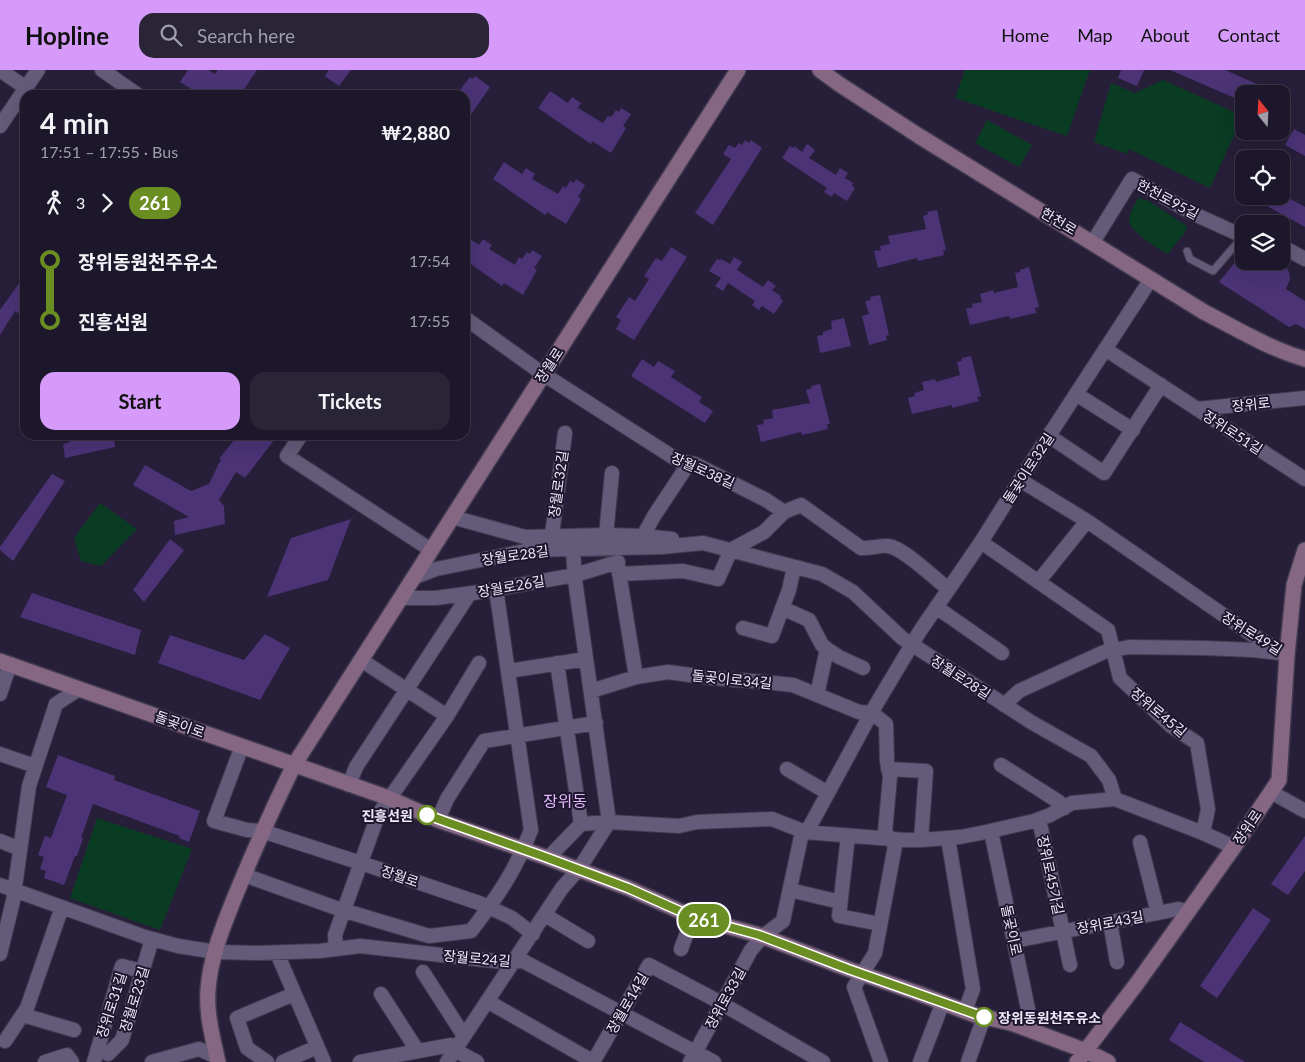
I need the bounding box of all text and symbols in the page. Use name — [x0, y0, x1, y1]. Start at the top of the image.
search box — [139, 13, 489, 58]
text: Hopline — [25, 21, 109, 50]
icon: search — [157, 21, 185, 49]
text: Search here — [197, 24, 295, 47]
text: Home — [1001, 24, 1049, 46]
text: Map — [1077, 24, 1113, 46]
text: About — [1141, 24, 1190, 46]
text: Contact — [1218, 24, 1280, 46]
north arrow — [1235, 85, 1290, 140]
map controls — [1235, 85, 1290, 270]
text: 4 min — [40, 106, 109, 140]
text: ₩2,880 — [381, 121, 450, 144]
text: 17:51 – 17:55 · Bus — [40, 142, 178, 161]
button: locate — [1235, 150, 1290, 205]
street label: 한천로95길 — [1134, 176, 1202, 222]
icon: walk — [40, 189, 68, 217]
icon: forward — [93, 189, 121, 217]
text: 261 — [139, 192, 171, 214]
text: 3 — [76, 193, 85, 212]
street label: 한천로 — [1038, 204, 1080, 238]
button: layers — [1235, 215, 1290, 270]
text: 장위동원천주유소 — [78, 250, 218, 273]
text: 17:54 — [409, 251, 450, 270]
text: 진흥선원 — [78, 310, 148, 333]
text: 17:55 — [409, 311, 450, 330]
street label: 장월로 — [531, 344, 567, 386]
button: Start — [40, 372, 240, 430]
button: Tickets — [250, 372, 450, 430]
street label: 장위로 — [1231, 394, 1271, 414]
street label: 장위로51길 — [1200, 406, 1266, 458]
street label: 돌곶이로32길 — [999, 430, 1057, 506]
street label: 장월로38길 — [669, 448, 737, 492]
street label: 장월로32길 — [545, 449, 571, 519]
street label: 장월로28길 — [480, 542, 550, 568]
street label: 장월로26길 — [476, 572, 546, 600]
street label: 장위로49길 — [1219, 608, 1285, 658]
street label: 장월로28길 — [928, 651, 994, 703]
street label: 돌곶이로34길 — [691, 666, 773, 692]
street label: 장위로45길 — [1128, 684, 1190, 740]
street label: 돌곶이로 — [153, 707, 207, 741]
district label: 장위동 — [543, 791, 587, 810]
marker: 진흥선원 — [417, 805, 437, 825]
street label: 장위로 — [1229, 806, 1265, 848]
place label: 진흥선원 — [361, 807, 413, 824]
street label: 장위로45가길 — [1034, 834, 1068, 916]
street label: 장월로 — [379, 862, 421, 890]
street label: 돌곶이로 — [998, 903, 1026, 957]
line badge: 261 — [675, 904, 733, 936]
street label: 장위로43길 — [1075, 907, 1145, 937]
text: 261 — [688, 909, 720, 931]
street label: 장월로24길 — [443, 947, 511, 969]
street label: 장월로23길 — [116, 964, 152, 1034]
street label: 장위로33길 — [701, 964, 749, 1032]
street label: 장월로14길 — [603, 969, 651, 1037]
street label: 장위로31길 — [92, 970, 130, 1040]
marker: 장위동원천주유소 — [974, 1007, 994, 1027]
place label: 장위동원천주유소 — [998, 1009, 1101, 1026]

